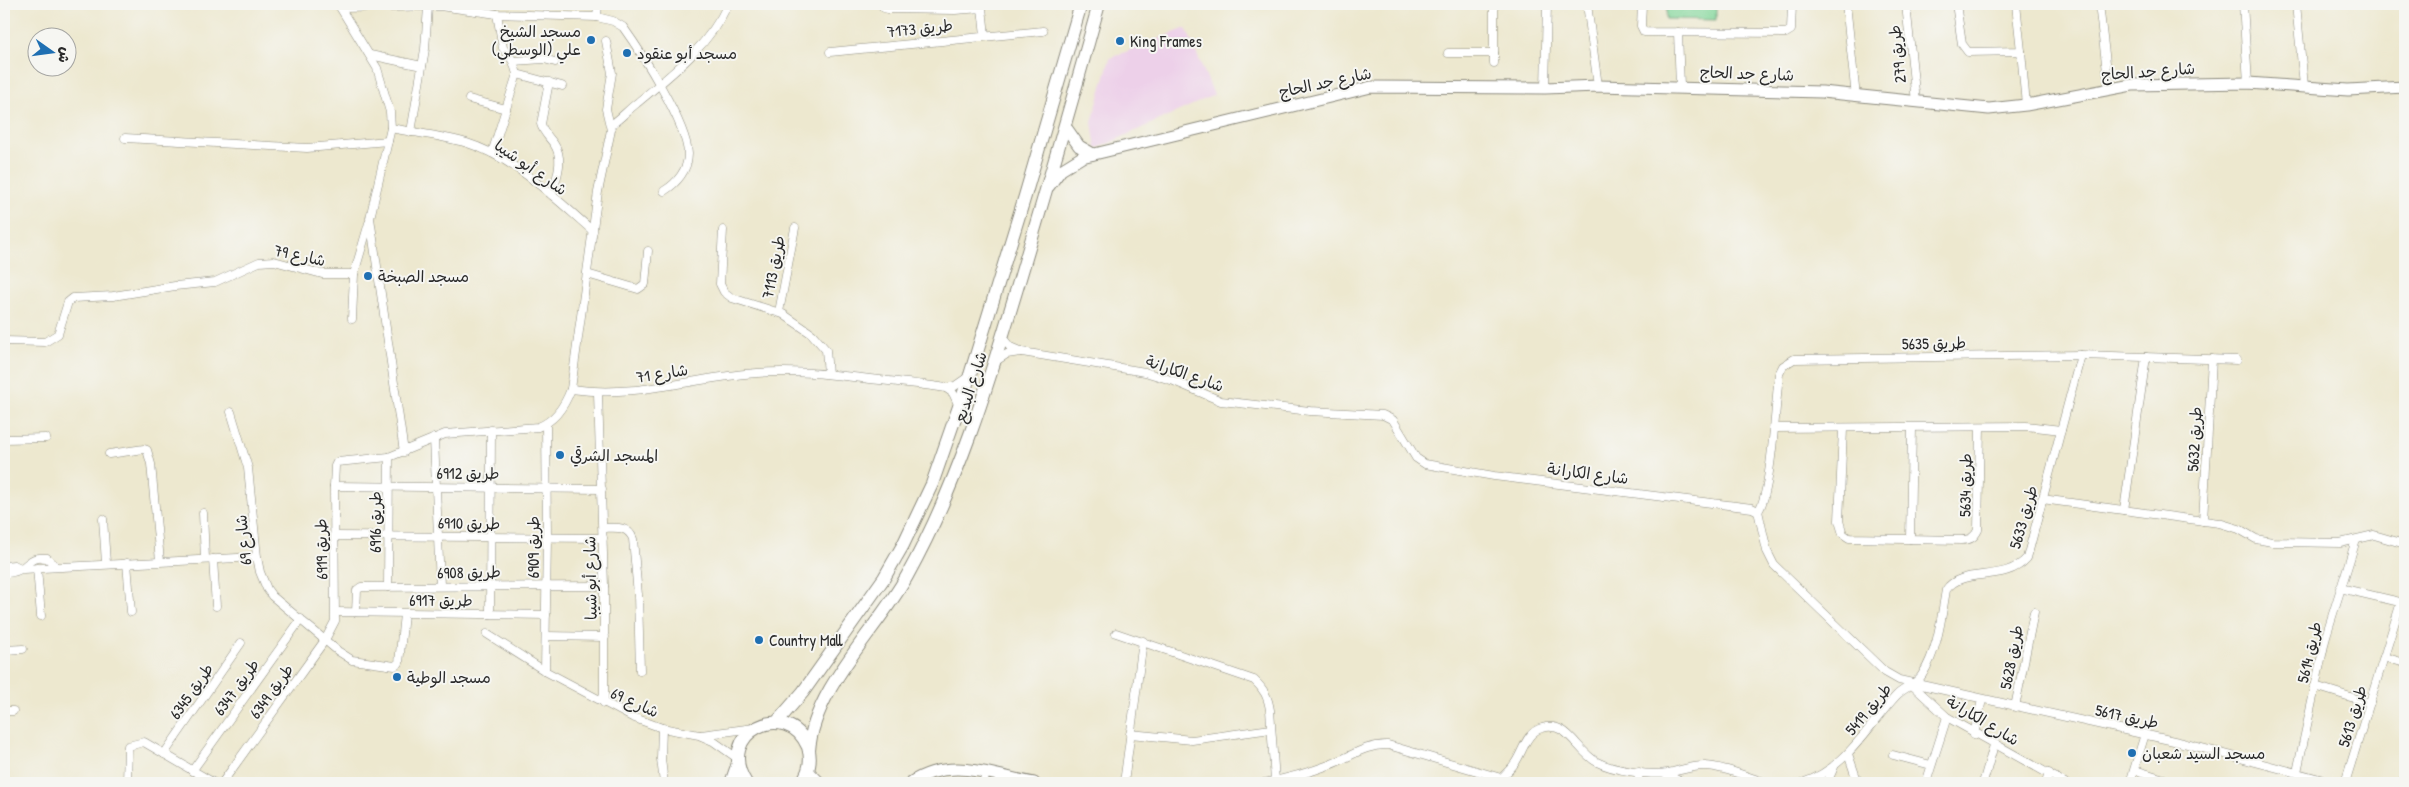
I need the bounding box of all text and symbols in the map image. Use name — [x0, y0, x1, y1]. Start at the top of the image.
street label: طريق 7173 — [886, 14, 954, 42]
place label: مسجد الشيخ علي (الوسطي) — [491, 20, 581, 64]
street label: طريق 279 — [1883, 24, 1911, 84]
north arrow — [28, 28, 78, 78]
place label: King Frames — [1130, 30, 1202, 52]
marker: مسجد الشيخ علي (الوسطي) — [585, 34, 597, 46]
marker: King Frames — [1114, 35, 1126, 47]
place label: مسجد أبو عنقود — [637, 42, 737, 64]
text: ش — [54, 45, 76, 65]
marker: مسجد أبو عنقود — [621, 47, 633, 59]
street label: شارع جد الحاج — [2100, 57, 2196, 86]
street label: شارع جد الحاج — [1700, 60, 1794, 87]
street label: شارع جد الحاج — [1277, 61, 1374, 104]
street label: شارع أبو شيبا — [490, 134, 572, 201]
street label: طريق 7113 — [756, 233, 790, 301]
street label: شارع 79 — [272, 239, 328, 272]
place label: مسجد الصبخة — [378, 265, 469, 287]
marker: مسجد الصبخة — [362, 270, 374, 282]
street label: طريق 5635 — [1902, 331, 1966, 355]
street label: شارع البديع — [948, 348, 993, 426]
street label: شارع الكارانة — [1143, 349, 1227, 398]
street label: شارع 71 — [635, 358, 690, 389]
street label: طريق 5632 — [2181, 406, 2207, 472]
place label: المسجد الشرقي — [570, 444, 658, 467]
marker: المسجد الشرقي — [554, 449, 566, 461]
street label: طريق 5634 — [1953, 453, 1977, 517]
street label: شارع الكارانة — [1546, 457, 1630, 490]
street label: طريق 6912 — [437, 462, 499, 484]
street label: طريق 5633 — [2003, 483, 2043, 551]
street label: طريق 6916 — [364, 491, 386, 553]
street label: طريق 6910 — [438, 511, 500, 535]
street label: شارع 69 — [229, 514, 258, 566]
street label: طريق 6909 — [522, 516, 544, 578]
street label: طريق 6919 — [309, 518, 333, 580]
street label: شارع أبو شيبا — [578, 536, 603, 620]
street label: طريق 6908 — [437, 560, 501, 584]
street label: طريق 6917 — [409, 589, 473, 611]
street label: طريق 5614 — [2291, 619, 2327, 685]
street label: طريق 5628 — [1994, 623, 2028, 691]
place label: Country Mall — [769, 629, 843, 651]
marker: Country Mall — [753, 634, 765, 646]
street label: طريق 6347 — [208, 654, 264, 720]
street label: طريق 6345 — [164, 659, 218, 723]
street label: طريق 6349 — [244, 659, 298, 723]
place label: مسجد الوطية — [407, 666, 491, 688]
marker: مسجد الوطية — [391, 671, 403, 683]
street label: طريق 5419 — [1840, 678, 1896, 740]
street label: شارع 69 — [607, 682, 663, 723]
street label: طريق 5613 — [2332, 682, 2372, 750]
street label: شارع الكارانة — [1942, 690, 2024, 751]
street label: طريق 5617 — [2093, 699, 2161, 733]
place label: مسجد السيد شعبان — [2142, 742, 2265, 764]
marker: مسجد السيد شعبان — [2126, 747, 2138, 759]

